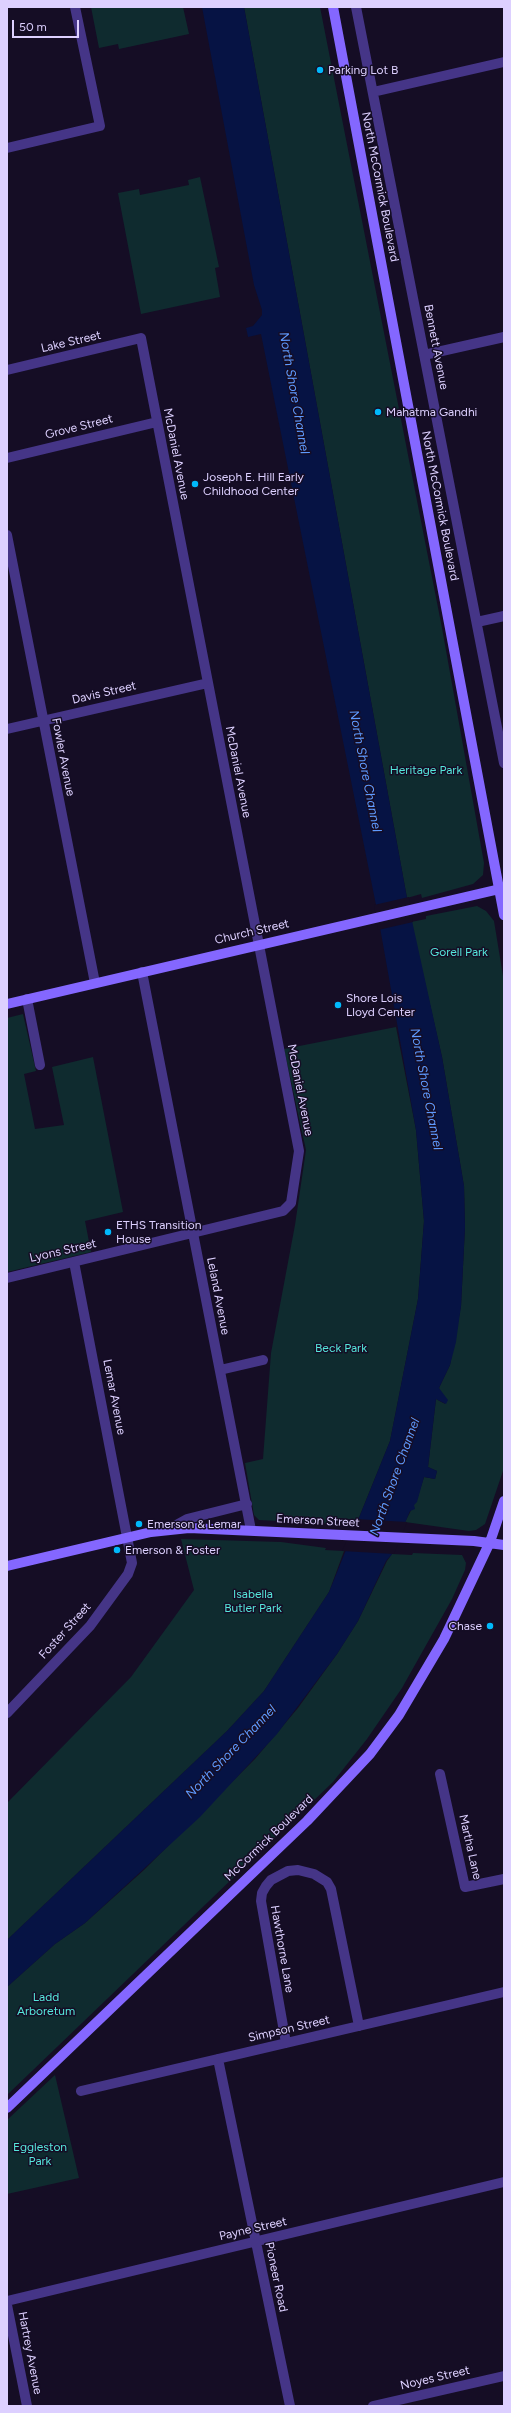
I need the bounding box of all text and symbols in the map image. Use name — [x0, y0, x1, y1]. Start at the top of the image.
scale bar — [14, 12, 81, 38]
text: 50 m — [19, 20, 47, 34]
place label: Parking Lot B — [328, 63, 398, 77]
marker: Parking Lot B — [315, 65, 325, 75]
street label: North McCormick Boulevard — [358, 111, 402, 263]
street label: Bennett Avenue — [421, 303, 451, 391]
street label: Lake Street — [40, 328, 102, 356]
water label: North Shore Channel — [276, 331, 312, 455]
place label: Mahatma Gandhi — [386, 405, 477, 419]
street label: McDaniel Avenue — [160, 407, 192, 501]
marker: Mahatma Gandhi — [373, 407, 383, 417]
street label: Grove Street — [44, 412, 114, 442]
street label: North McCormick Boulevard — [418, 430, 462, 582]
place label: Joseph E. Hill Early Childhood Center — [203, 470, 304, 498]
marker: Joseph E. Hill Early Childhood Center — [190, 479, 200, 489]
street label: Davis Street — [70, 679, 138, 707]
water label: North Shore Channel — [346, 709, 384, 833]
street label: Fowler Avenue — [48, 717, 78, 797]
street label: McDaniel Avenue — [222, 725, 254, 819]
park label: Heritage Park — [390, 763, 462, 777]
street label: Church Street — [213, 916, 291, 948]
park label: Gorell Park — [430, 945, 488, 959]
place label: Shore Lois Lloyd Center — [346, 991, 415, 1019]
marker: Shore Lois Lloyd Center — [333, 1000, 343, 1010]
water label: North Shore Channel — [407, 1027, 445, 1151]
street label: McDaniel Avenue — [284, 1043, 316, 1137]
place label: ETHS Transition House — [116, 1218, 201, 1246]
marker: ETHS Transition House — [103, 1227, 113, 1237]
street label: Lyons Street — [28, 1236, 98, 1266]
street label: Leland Avenue — [203, 1256, 233, 1336]
park label: Beck Park — [315, 1341, 367, 1355]
street label: Lemar Avenue — [100, 1358, 128, 1436]
water label: North Shore Channel — [366, 1416, 424, 1538]
street label: Emerson Street — [276, 1512, 360, 1530]
place label: Emerson & Lemar — [147, 1517, 241, 1531]
marker: Emerson & Lemar — [134, 1519, 144, 1529]
place label: Emerson & Foster — [125, 1543, 220, 1557]
marker: Emerson & Foster — [112, 1545, 122, 1555]
park label: Isabella Butler Park — [224, 1587, 282, 1615]
street label: Foster Street — [36, 1600, 94, 1662]
place label: Chase — [448, 1619, 482, 1633]
marker: Chase — [485, 1621, 495, 1631]
water label: North Shore Channel — [182, 1702, 280, 1802]
street label: McCormick Boulevard — [222, 1792, 316, 1884]
street label: Martha Lane — [456, 1813, 484, 1881]
street label: Hawthorne Lane — [267, 1904, 297, 1994]
park label: Ladd Arboretum — [17, 1990, 75, 2018]
street label: Simpson Street — [247, 2013, 331, 2045]
park label: Eggleston Park — [13, 2140, 67, 2168]
street label: Payne Street — [218, 2214, 288, 2244]
street label: Pioneer Road — [262, 2241, 290, 2313]
street label: Hartrey Avenue — [15, 2310, 45, 2396]
street label: Noyes Street — [399, 2363, 471, 2393]

